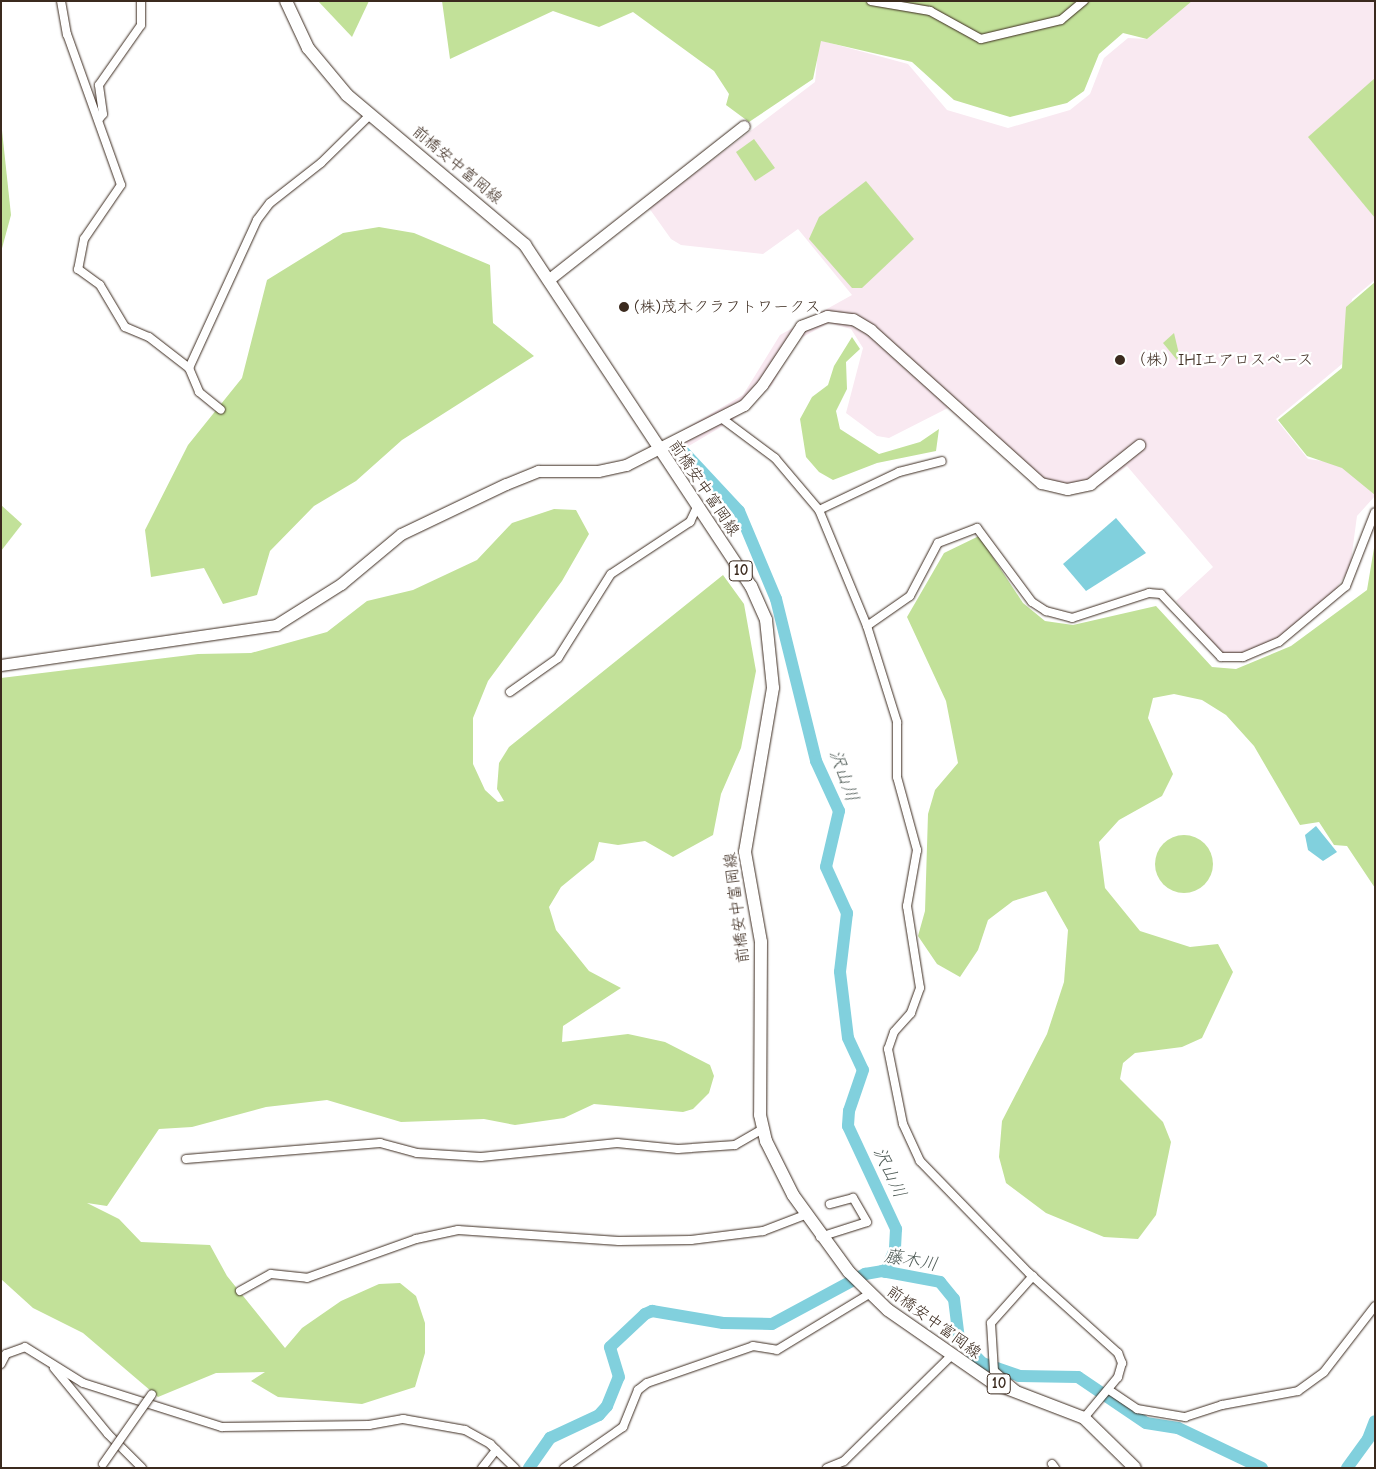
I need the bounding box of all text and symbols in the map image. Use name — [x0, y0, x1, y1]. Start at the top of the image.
street label: 前橋安中富岡線 — [408, 122, 506, 208]
place label: (株)茂木クラフトワークス — [634, 297, 821, 317]
marker: (株)茂木クラフトワークス — [618, 301, 630, 313]
place label: （株）IHIエアロスペース — [1130, 350, 1314, 370]
marker: （株）IHIエアロスペース — [1114, 354, 1126, 366]
street label: 前橋安中富岡線 — [665, 436, 743, 540]
road number: 10 — [728, 558, 754, 584]
water label: 沢山川 — [824, 747, 862, 805]
street label: 前橋安中富岡線 — [721, 851, 753, 965]
water label: 沢山川 — [868, 1144, 910, 1202]
water label: 藤木川 — [883, 1246, 939, 1276]
street label: 前橋安中富岡線 — [883, 1281, 985, 1363]
road number: 10 — [986, 1372, 1012, 1396]

